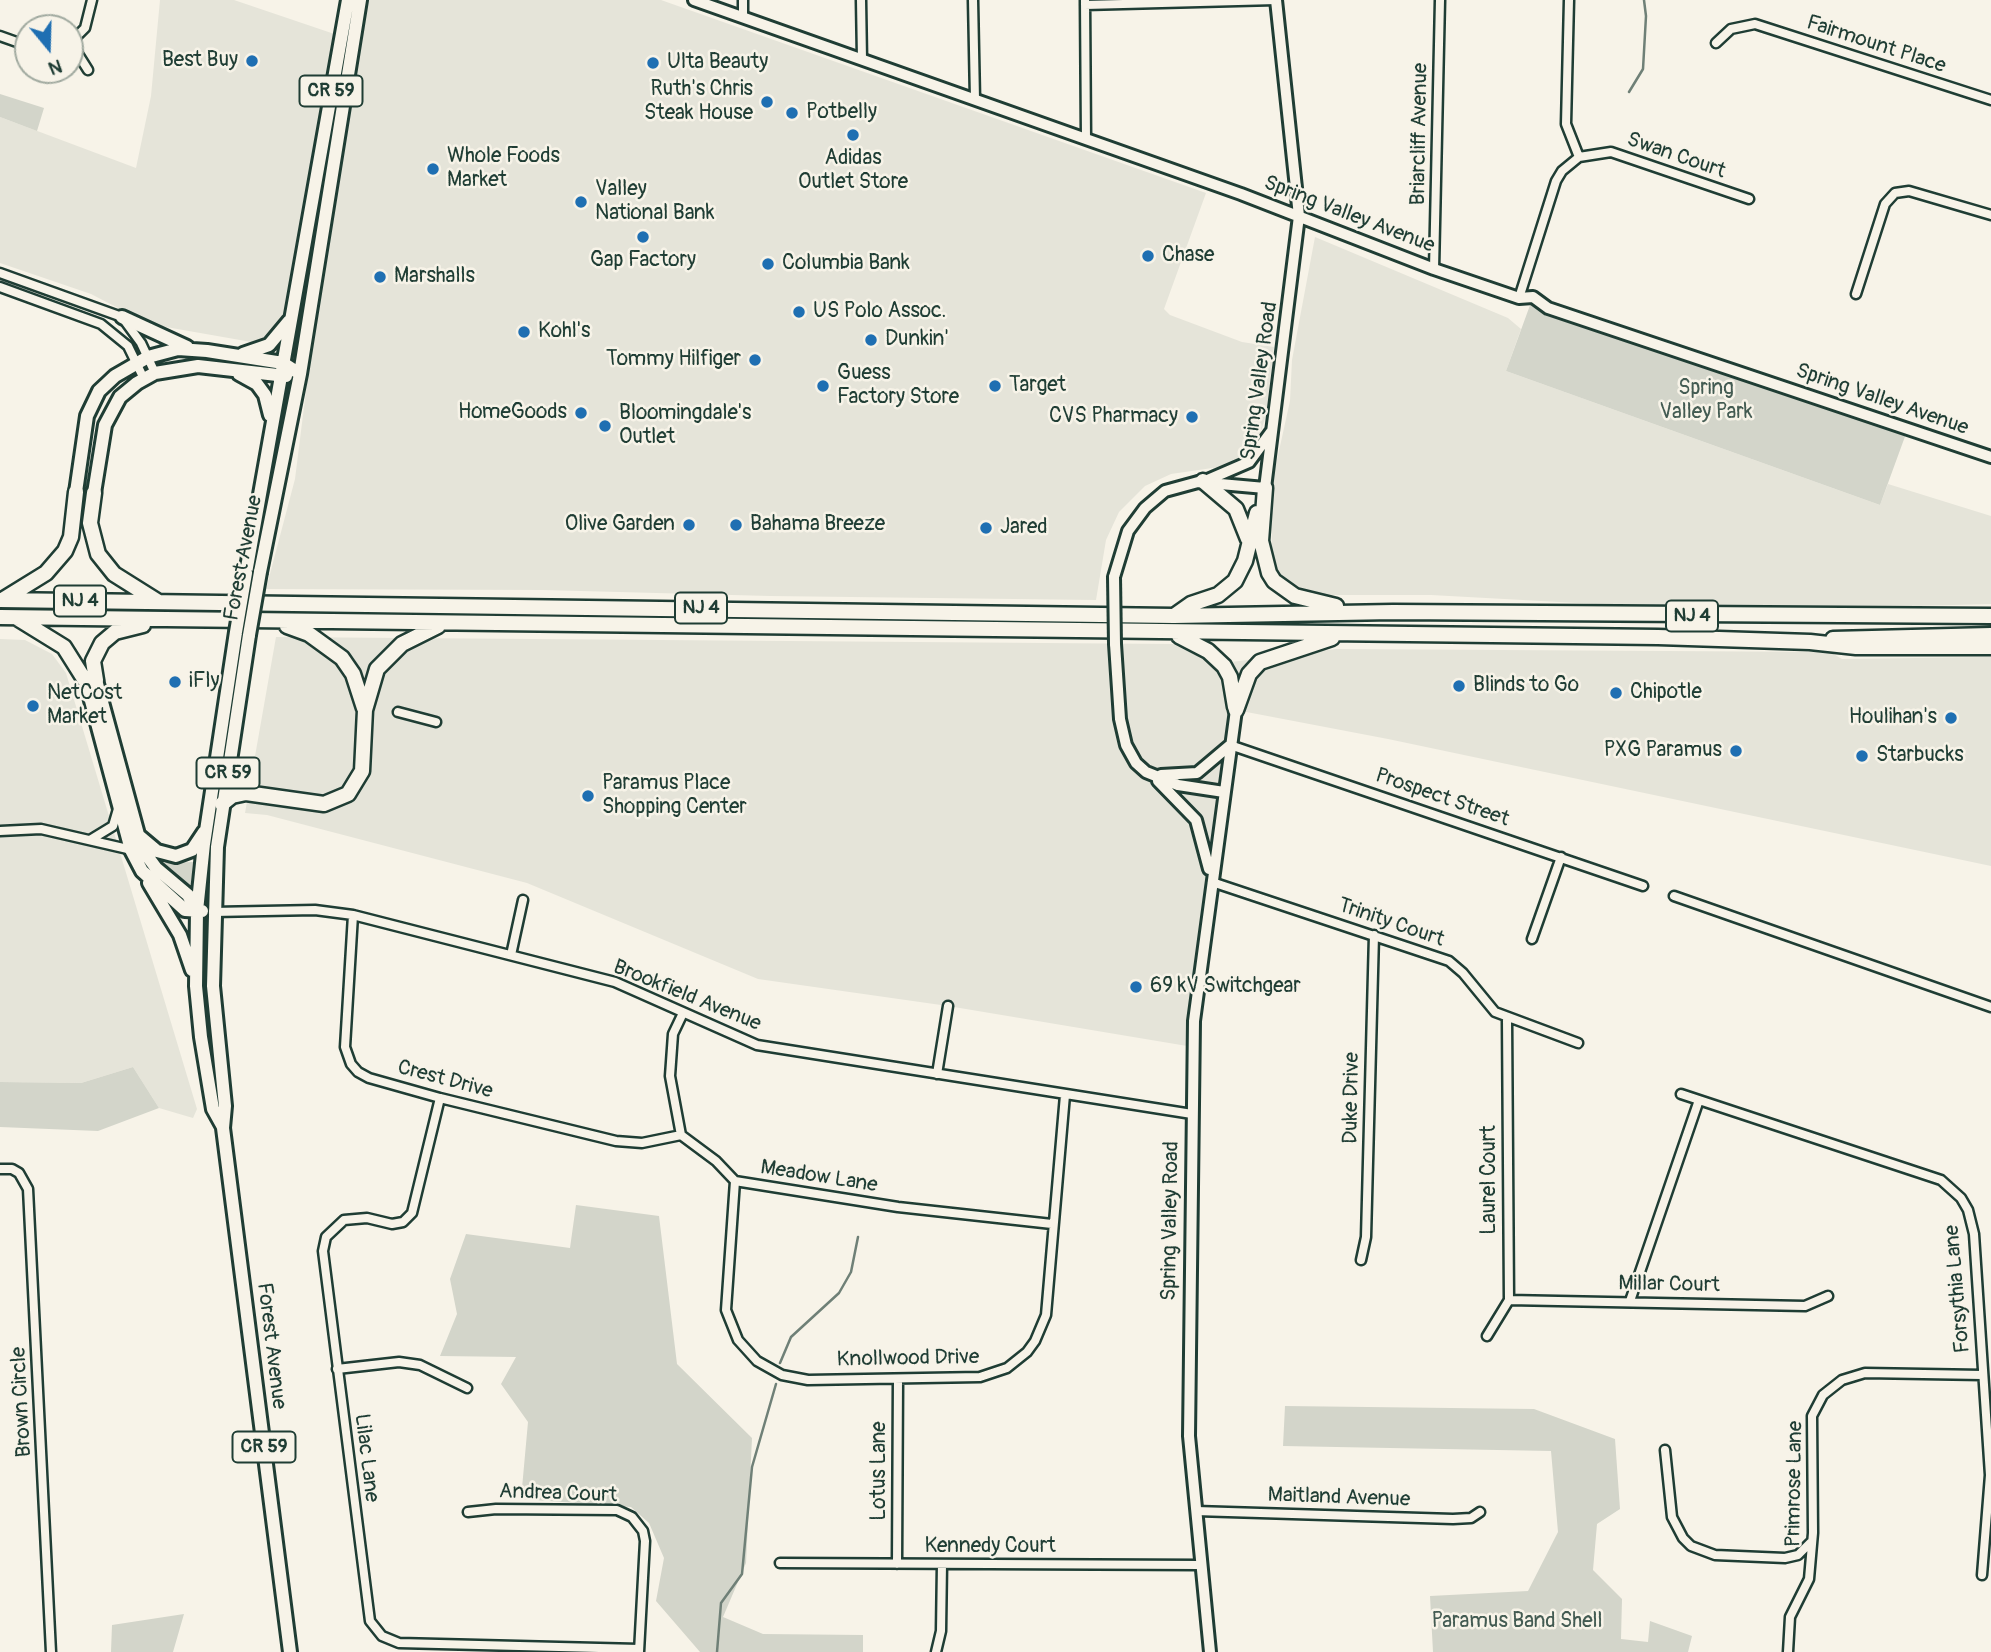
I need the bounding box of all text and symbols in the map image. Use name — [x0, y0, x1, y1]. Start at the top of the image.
street label: Fairmount Place — [1803, 11, 1949, 79]
north arrow — [14, 14, 84, 84]
place label: Best Buy — [162, 48, 238, 74]
place label: Ulta Beauty — [667, 50, 768, 76]
marker: Best Buy — [244, 53, 260, 69]
text: N — [45, 54, 65, 80]
marker: Ulta Beauty — [645, 55, 661, 71]
street label: Briarcliff Avenue — [1406, 62, 1434, 206]
road number: CR 59 — [300, 76, 362, 106]
place label: Ruth's Chris Steak House — [644, 77, 753, 127]
marker: Ruth's Chris Steak House — [759, 94, 775, 110]
place label: Potbelly — [806, 100, 877, 126]
marker: Potbelly — [784, 105, 800, 121]
marker: Adidas Outlet Store — [845, 127, 861, 143]
street label: Swan Court — [1623, 127, 1729, 185]
place label: Whole Foods Market — [447, 144, 560, 194]
place label: Adidas Outlet Store — [798, 146, 908, 196]
marker: Whole Foods Market — [425, 161, 441, 177]
street label: Spring Valley Avenue — [1260, 171, 1438, 259]
place label: Valley National Bank — [595, 177, 714, 227]
marker: Valley National Bank — [573, 194, 589, 210]
marker: Gap Factory — [635, 229, 651, 245]
place label: Chase — [1162, 243, 1214, 269]
place label: Gap Factory — [590, 248, 696, 274]
marker: Chase — [1140, 248, 1156, 264]
place label: Columbia Bank — [782, 251, 910, 277]
marker: Columbia Bank — [760, 256, 776, 272]
place label: Marshalls — [394, 264, 475, 290]
marker: Marshalls — [372, 269, 388, 285]
place label: US Polo Assoc. — [813, 299, 946, 325]
street label: Spring Valley Road — [1236, 300, 1284, 462]
marker: US Polo Assoc. — [791, 304, 807, 320]
place label: Kohl's — [538, 319, 590, 345]
marker: Kohl's — [516, 324, 532, 340]
place label: Dunkin' — [885, 327, 949, 353]
marker: Dunkin' — [863, 332, 879, 348]
place label: Tommy Hilfiger — [606, 347, 741, 373]
marker: Tommy Hilfiger — [747, 352, 763, 368]
street label: Spring Valley Avenue — [1792, 359, 1972, 441]
place label: Guess Factory Store — [837, 361, 959, 411]
place label: Target — [1009, 373, 1066, 399]
park label: Spring Valley Park — [1660, 376, 1752, 426]
marker: Guess Factory Store — [815, 378, 831, 394]
marker: Target — [987, 378, 1003, 394]
place label: HomeGoods — [458, 400, 567, 426]
place label: Bloomingdale's Outlet — [619, 401, 751, 451]
place label: CVS Pharmacy — [1049, 404, 1178, 430]
marker: HomeGoods — [573, 405, 589, 421]
marker: CVS Pharmacy — [1184, 409, 1200, 425]
marker: Bloomingdale's Outlet — [597, 418, 613, 434]
street label: Forest Avenue — [219, 493, 269, 623]
place label: Olive Garden — [565, 512, 675, 538]
place label: Bahama Breeze — [750, 512, 885, 538]
place label: Jared — [1000, 515, 1048, 541]
marker: Olive Garden — [681, 517, 697, 533]
marker: Bahama Breeze — [728, 517, 744, 533]
marker: Jared — [978, 520, 994, 536]
road number: NJ 4 — [54, 586, 106, 616]
road number: NJ 4 — [675, 593, 727, 624]
road number: NJ 4 — [1666, 600, 1718, 632]
place label: iFly — [189, 669, 219, 695]
place label: Blinds to Go — [1473, 673, 1579, 699]
marker: iFly — [167, 674, 183, 690]
marker: Blinds to Go — [1451, 678, 1467, 694]
place label: Chipotle — [1630, 680, 1702, 706]
place label: NetCost Market — [47, 681, 122, 731]
marker: Chipotle — [1608, 685, 1624, 701]
marker: NetCost Market — [25, 698, 41, 714]
place label: Houlihan's — [1849, 705, 1937, 731]
marker: Houlihan's — [1943, 710, 1959, 726]
place label: PXG Paramus — [1604, 738, 1722, 764]
marker: PXG Paramus — [1728, 743, 1744, 759]
place label: Starbucks — [1876, 743, 1964, 769]
marker: Starbucks — [1854, 748, 1870, 764]
road number: CR 59 — [196, 758, 260, 788]
street label: Prospect Street — [1372, 763, 1512, 833]
place label: Paramus Place Shopping Center — [602, 771, 747, 821]
marker: Paramus Place Shopping Center — [580, 788, 596, 804]
street label: Trinity Court — [1335, 893, 1447, 953]
street label: Brookfield Avenue — [609, 955, 765, 1037]
place label: 69 kV Switchgear — [1150, 974, 1301, 1000]
marker: 69 kV Switchgear — [1128, 979, 1144, 995]
street label: Duke Drive — [1339, 1052, 1365, 1144]
street label: Crest Drive — [395, 1055, 495, 1105]
street label: Laurel Court — [1477, 1125, 1503, 1235]
street label: Spring Valley Road — [1157, 1141, 1185, 1301]
street label: Meadow Lane — [759, 1155, 879, 1199]
street label: Forsythia Lane — [1940, 1224, 1976, 1354]
street label: Millar Court — [1618, 1272, 1720, 1298]
street label: Forest Avenue — [251, 1281, 291, 1411]
street label: Knollwood Drive — [836, 1345, 980, 1373]
street label: Brown Circle — [7, 1346, 37, 1458]
street label: Lilac Lane — [348, 1412, 384, 1504]
street label: Lotus Lane — [867, 1421, 893, 1521]
street label: Primrose Lane — [1781, 1421, 1809, 1547]
road number: CR 59 — [232, 1432, 296, 1462]
street label: Andrea Court — [498, 1479, 618, 1509]
street label: Maitland Avenue — [1267, 1483, 1411, 1513]
street label: Kennedy Court — [924, 1534, 1056, 1560]
park label: Paramus Band Shell — [1431, 1609, 1603, 1635]

